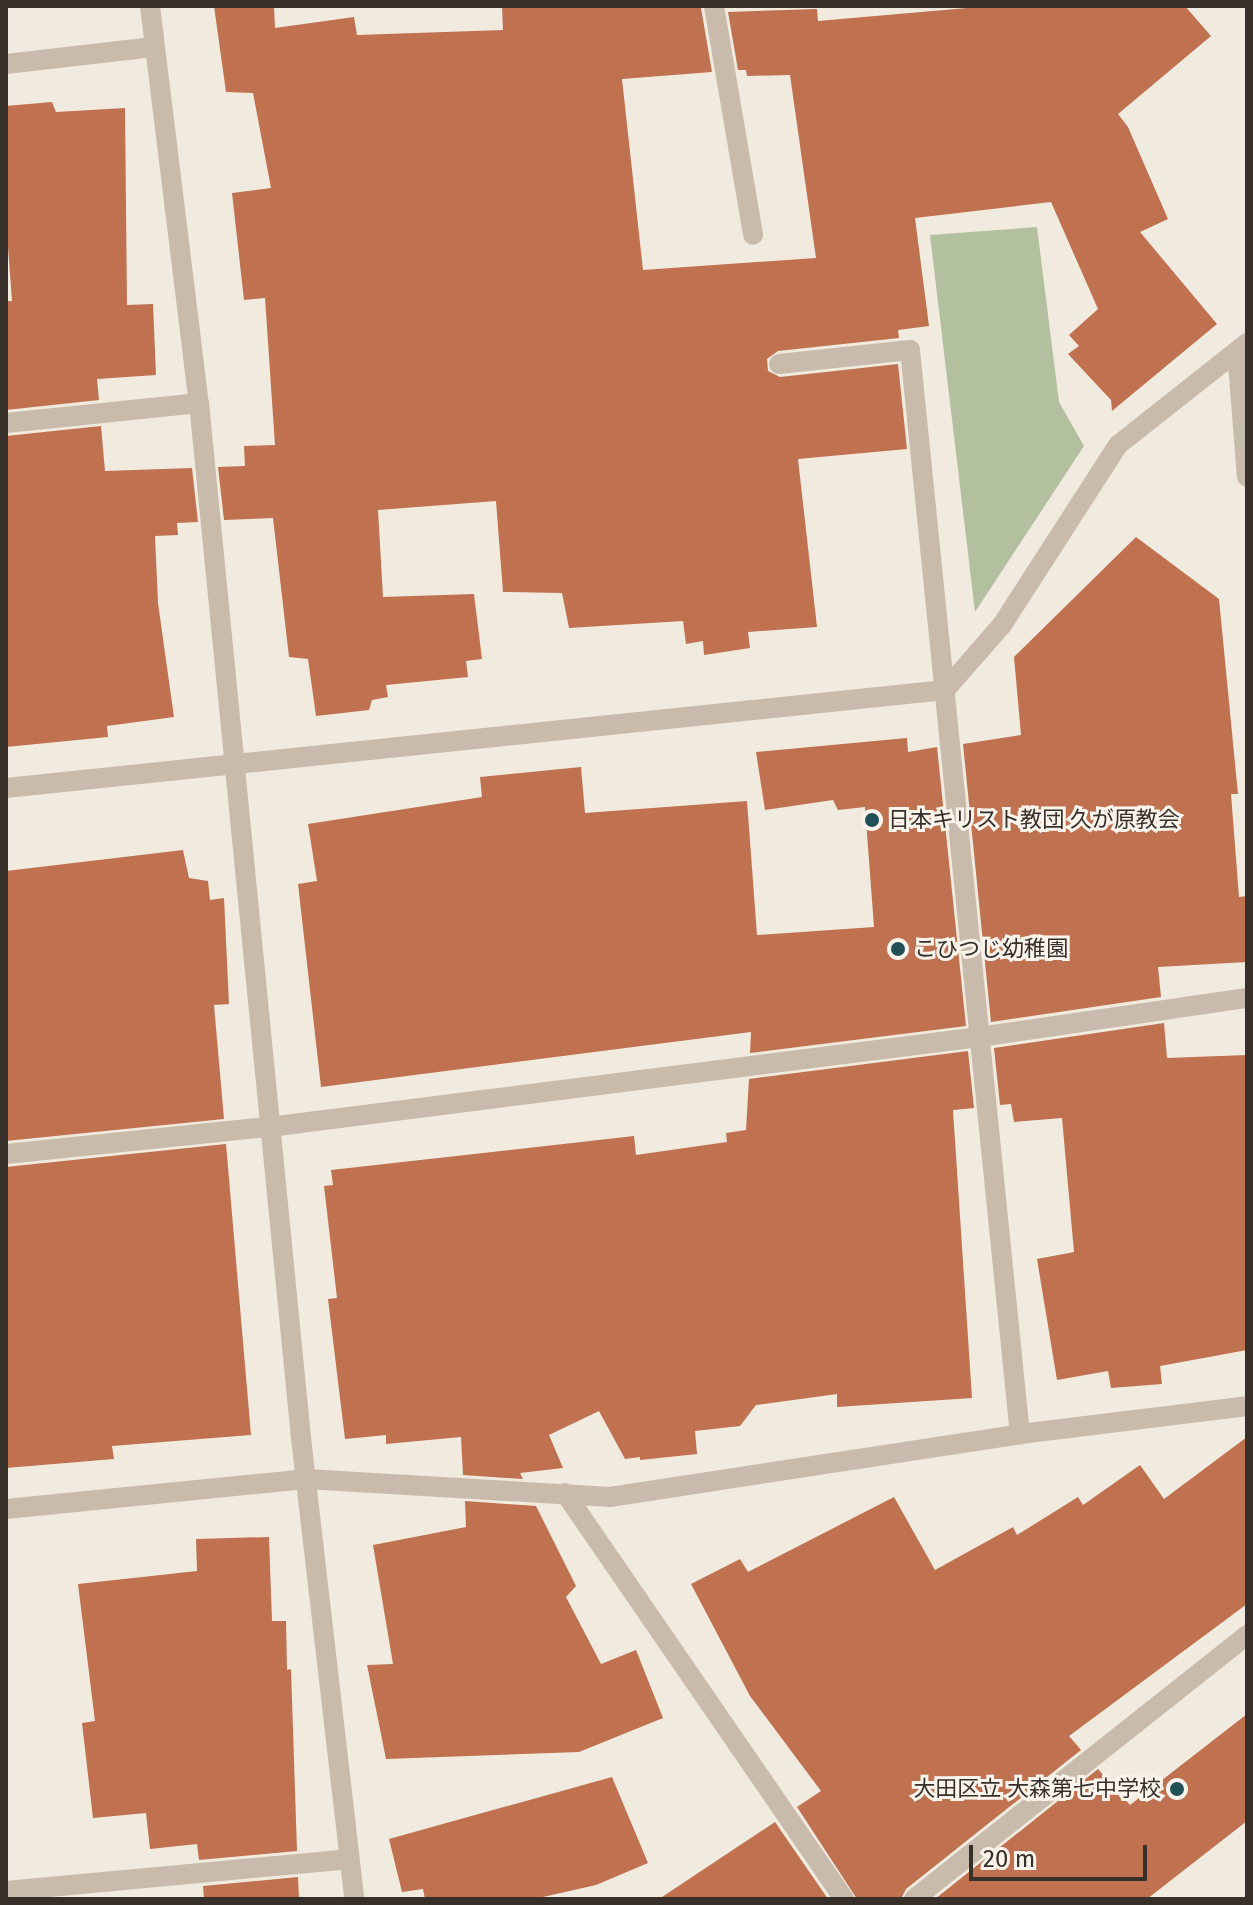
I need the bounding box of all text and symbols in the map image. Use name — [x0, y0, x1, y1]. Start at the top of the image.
place label: 日本キリスト教団 久が原教会 — [888, 807, 1180, 833]
marker: 日本キリスト教団 久が原教会 — [863, 811, 881, 829]
place label: こひつじ幼稚園 — [914, 936, 1068, 962]
marker: こひつじ幼稚園 — [889, 940, 907, 958]
place label: 大田区立 大森第七中学校 — [913, 1776, 1161, 1802]
marker: 大田区立 大森第七中学校 — [1168, 1780, 1186, 1798]
scale bar — [973, 1829, 1151, 1879]
text: 20 m — [983, 1845, 1035, 1873]

